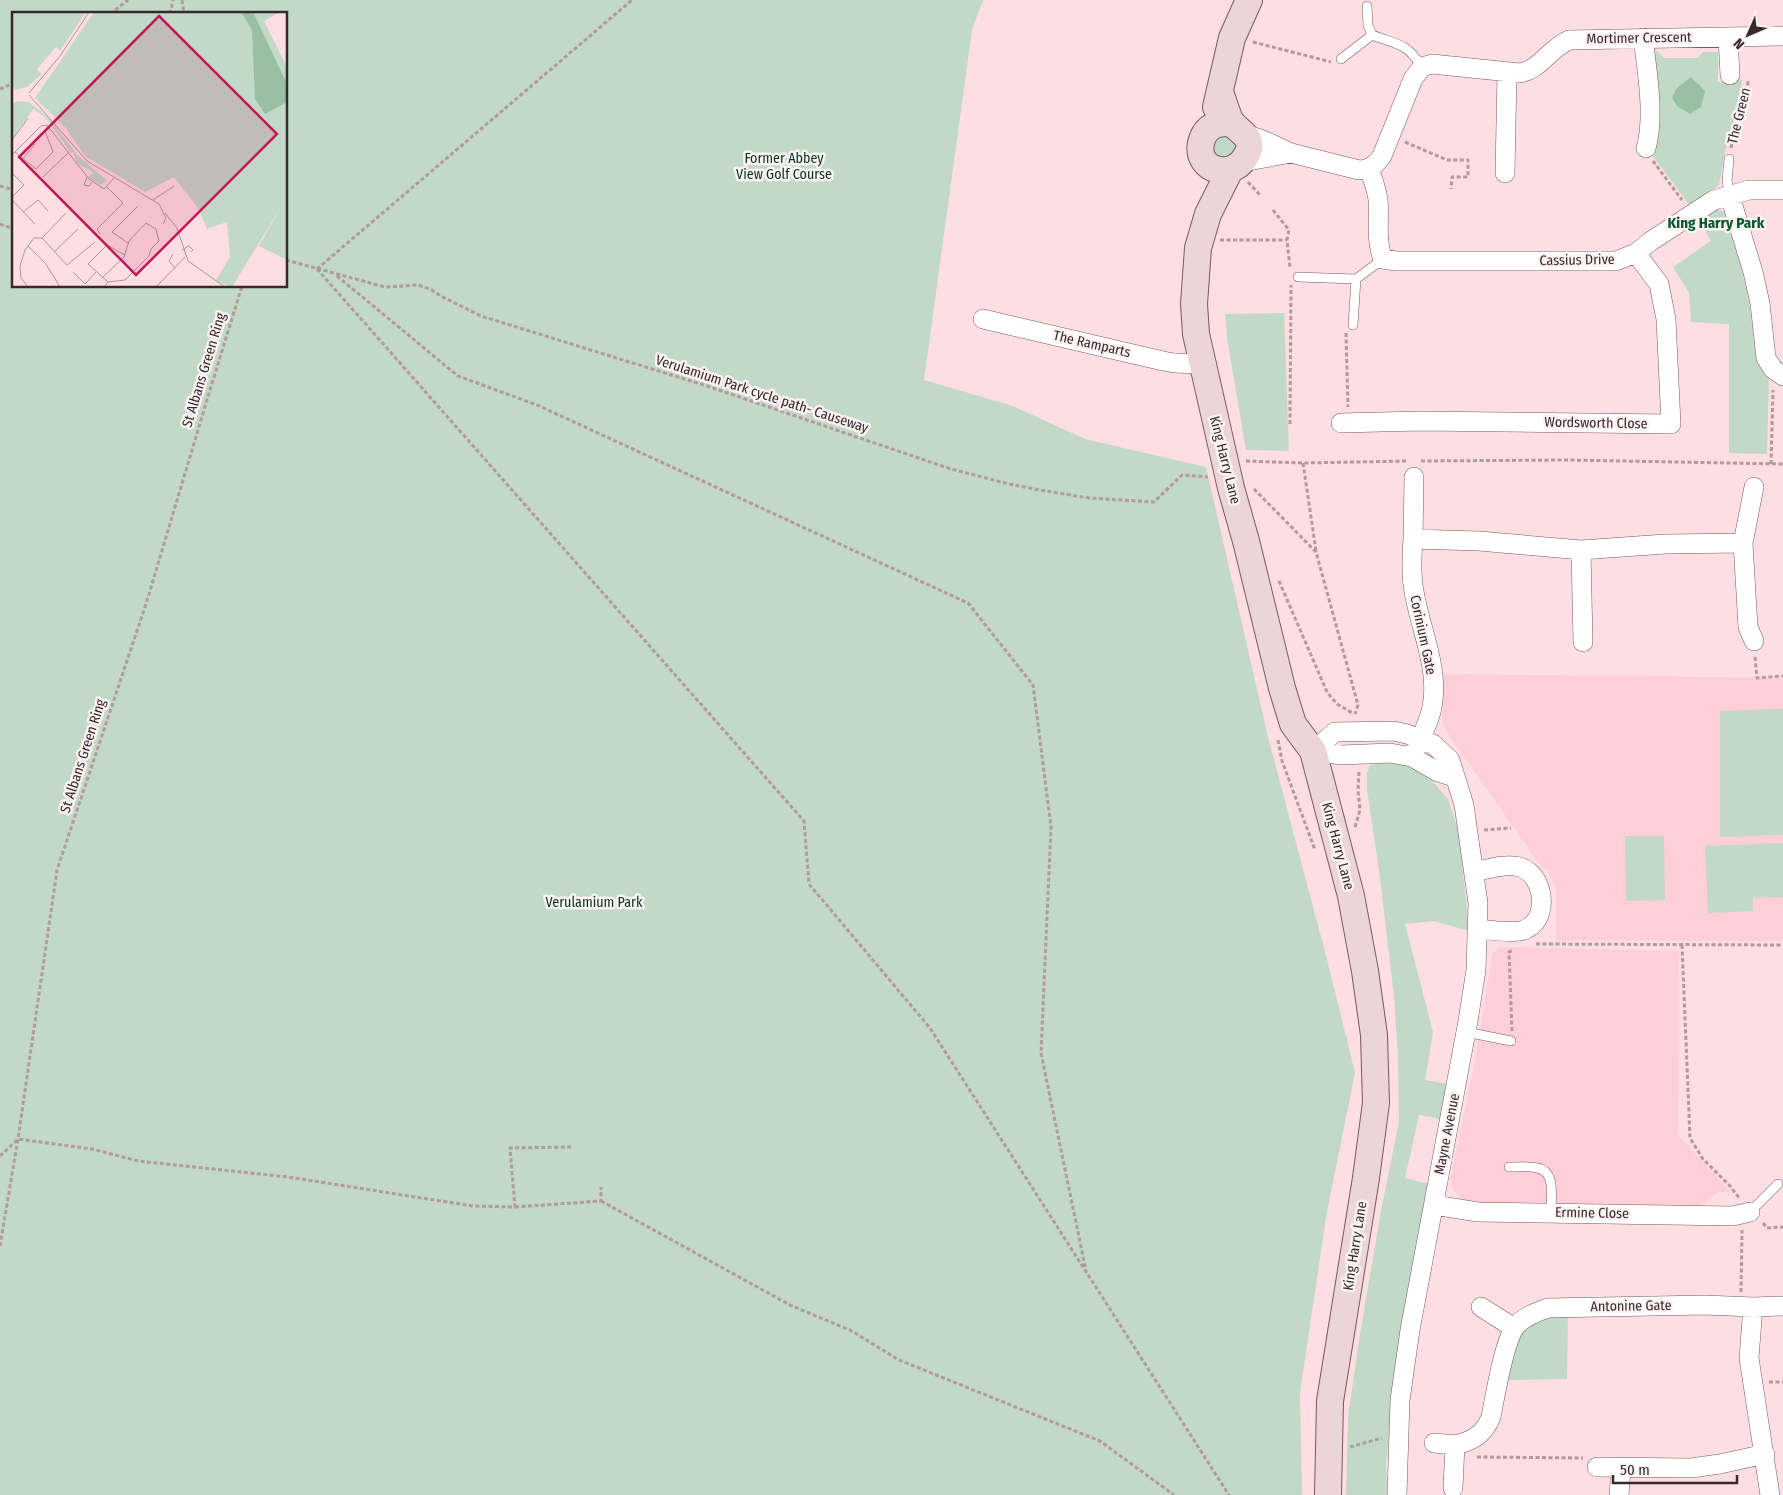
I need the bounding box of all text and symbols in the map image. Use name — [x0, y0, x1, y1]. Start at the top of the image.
north arrow — [1723, 10, 1773, 60]
inset map — [12, 12, 288, 288]
street label: Mortimer Crescent — [1586, 29, 1692, 47]
text: N — [1730, 35, 1748, 53]
street label: The Green — [1724, 86, 1754, 146]
park label: Former Abbey View Golf Course — [736, 150, 832, 183]
district label: King Harry Park — [1668, 214, 1765, 232]
street label: Cassius Drive — [1539, 251, 1615, 269]
street label: St Albans Green Ring — [178, 310, 230, 429]
street label: The Ramparts — [1052, 327, 1132, 361]
street label: Verulamium Park cycle path- Causeway — [653, 351, 871, 437]
street label: King Harry Lane — [1206, 414, 1244, 506]
street label: Wordsworth Close — [1544, 414, 1648, 432]
street label: Corinium Gate — [1406, 594, 1440, 676]
street label: St Albans Green Ring — [57, 696, 110, 815]
street label: King Harry Lane — [1318, 800, 1358, 892]
park label: Verulamium Park — [546, 894, 643, 911]
street label: Mayne Avenue — [1431, 1092, 1463, 1176]
street label: King Harry Lane — [1340, 1200, 1370, 1292]
street label: Ermine Close — [1555, 1204, 1629, 1222]
street label: Antonine Gate — [1590, 1297, 1672, 1315]
scale bar — [1613, 1452, 1737, 1484]
text: 50 m — [1620, 1461, 1650, 1479]

